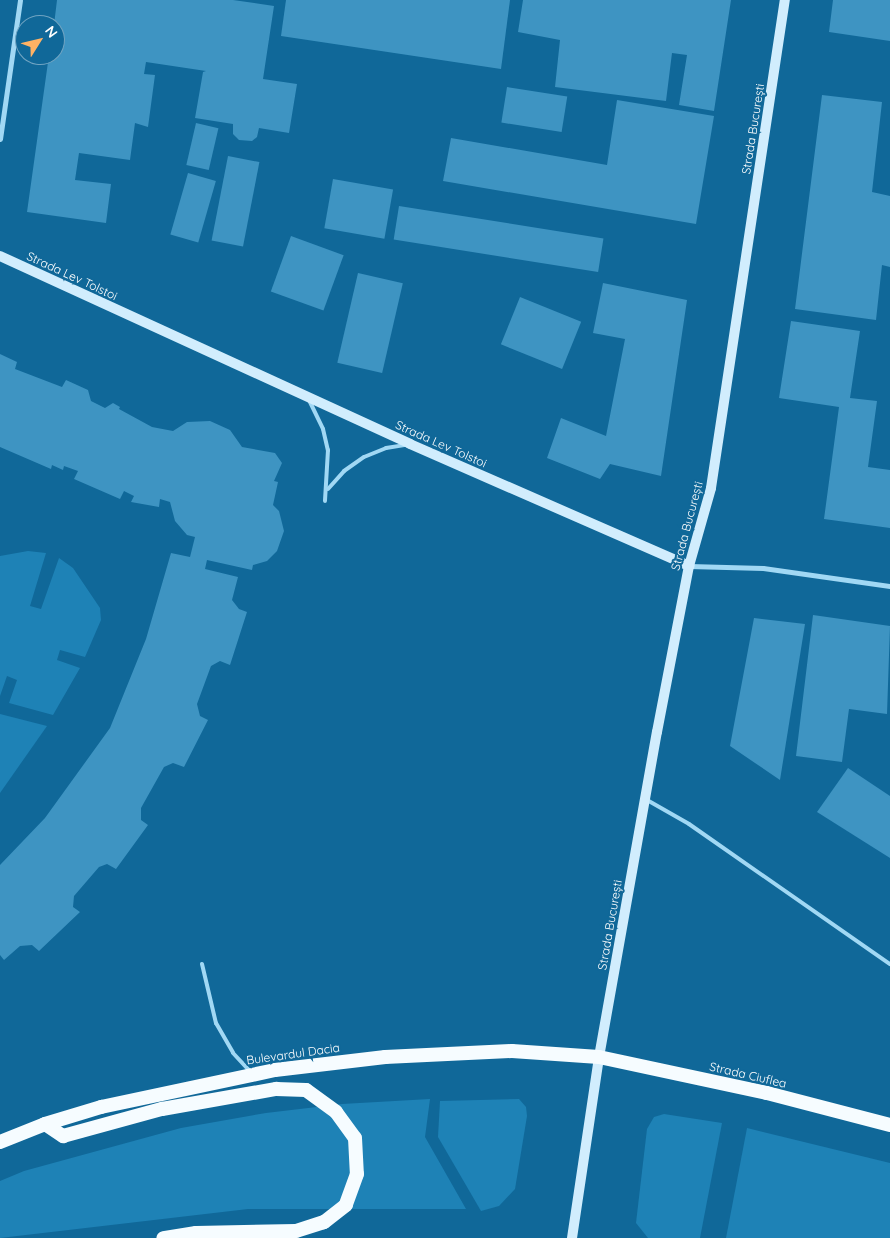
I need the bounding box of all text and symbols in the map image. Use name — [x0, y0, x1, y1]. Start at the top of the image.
north arrow — [15, 15, 65, 65]
text: N — [41, 22, 62, 41]
street label: Strada București — [739, 83, 767, 175]
street label: Strada Lev Tolstoi — [24, 249, 120, 303]
street label: Strada Lev Tolstoi — [393, 417, 489, 471]
street label: Strada București — [668, 480, 706, 572]
street label: Strada București — [595, 879, 625, 971]
street label: Bulevardul Dacia — [245, 1040, 341, 1068]
street label: Strada Ciuflea — [708, 1059, 788, 1091]

